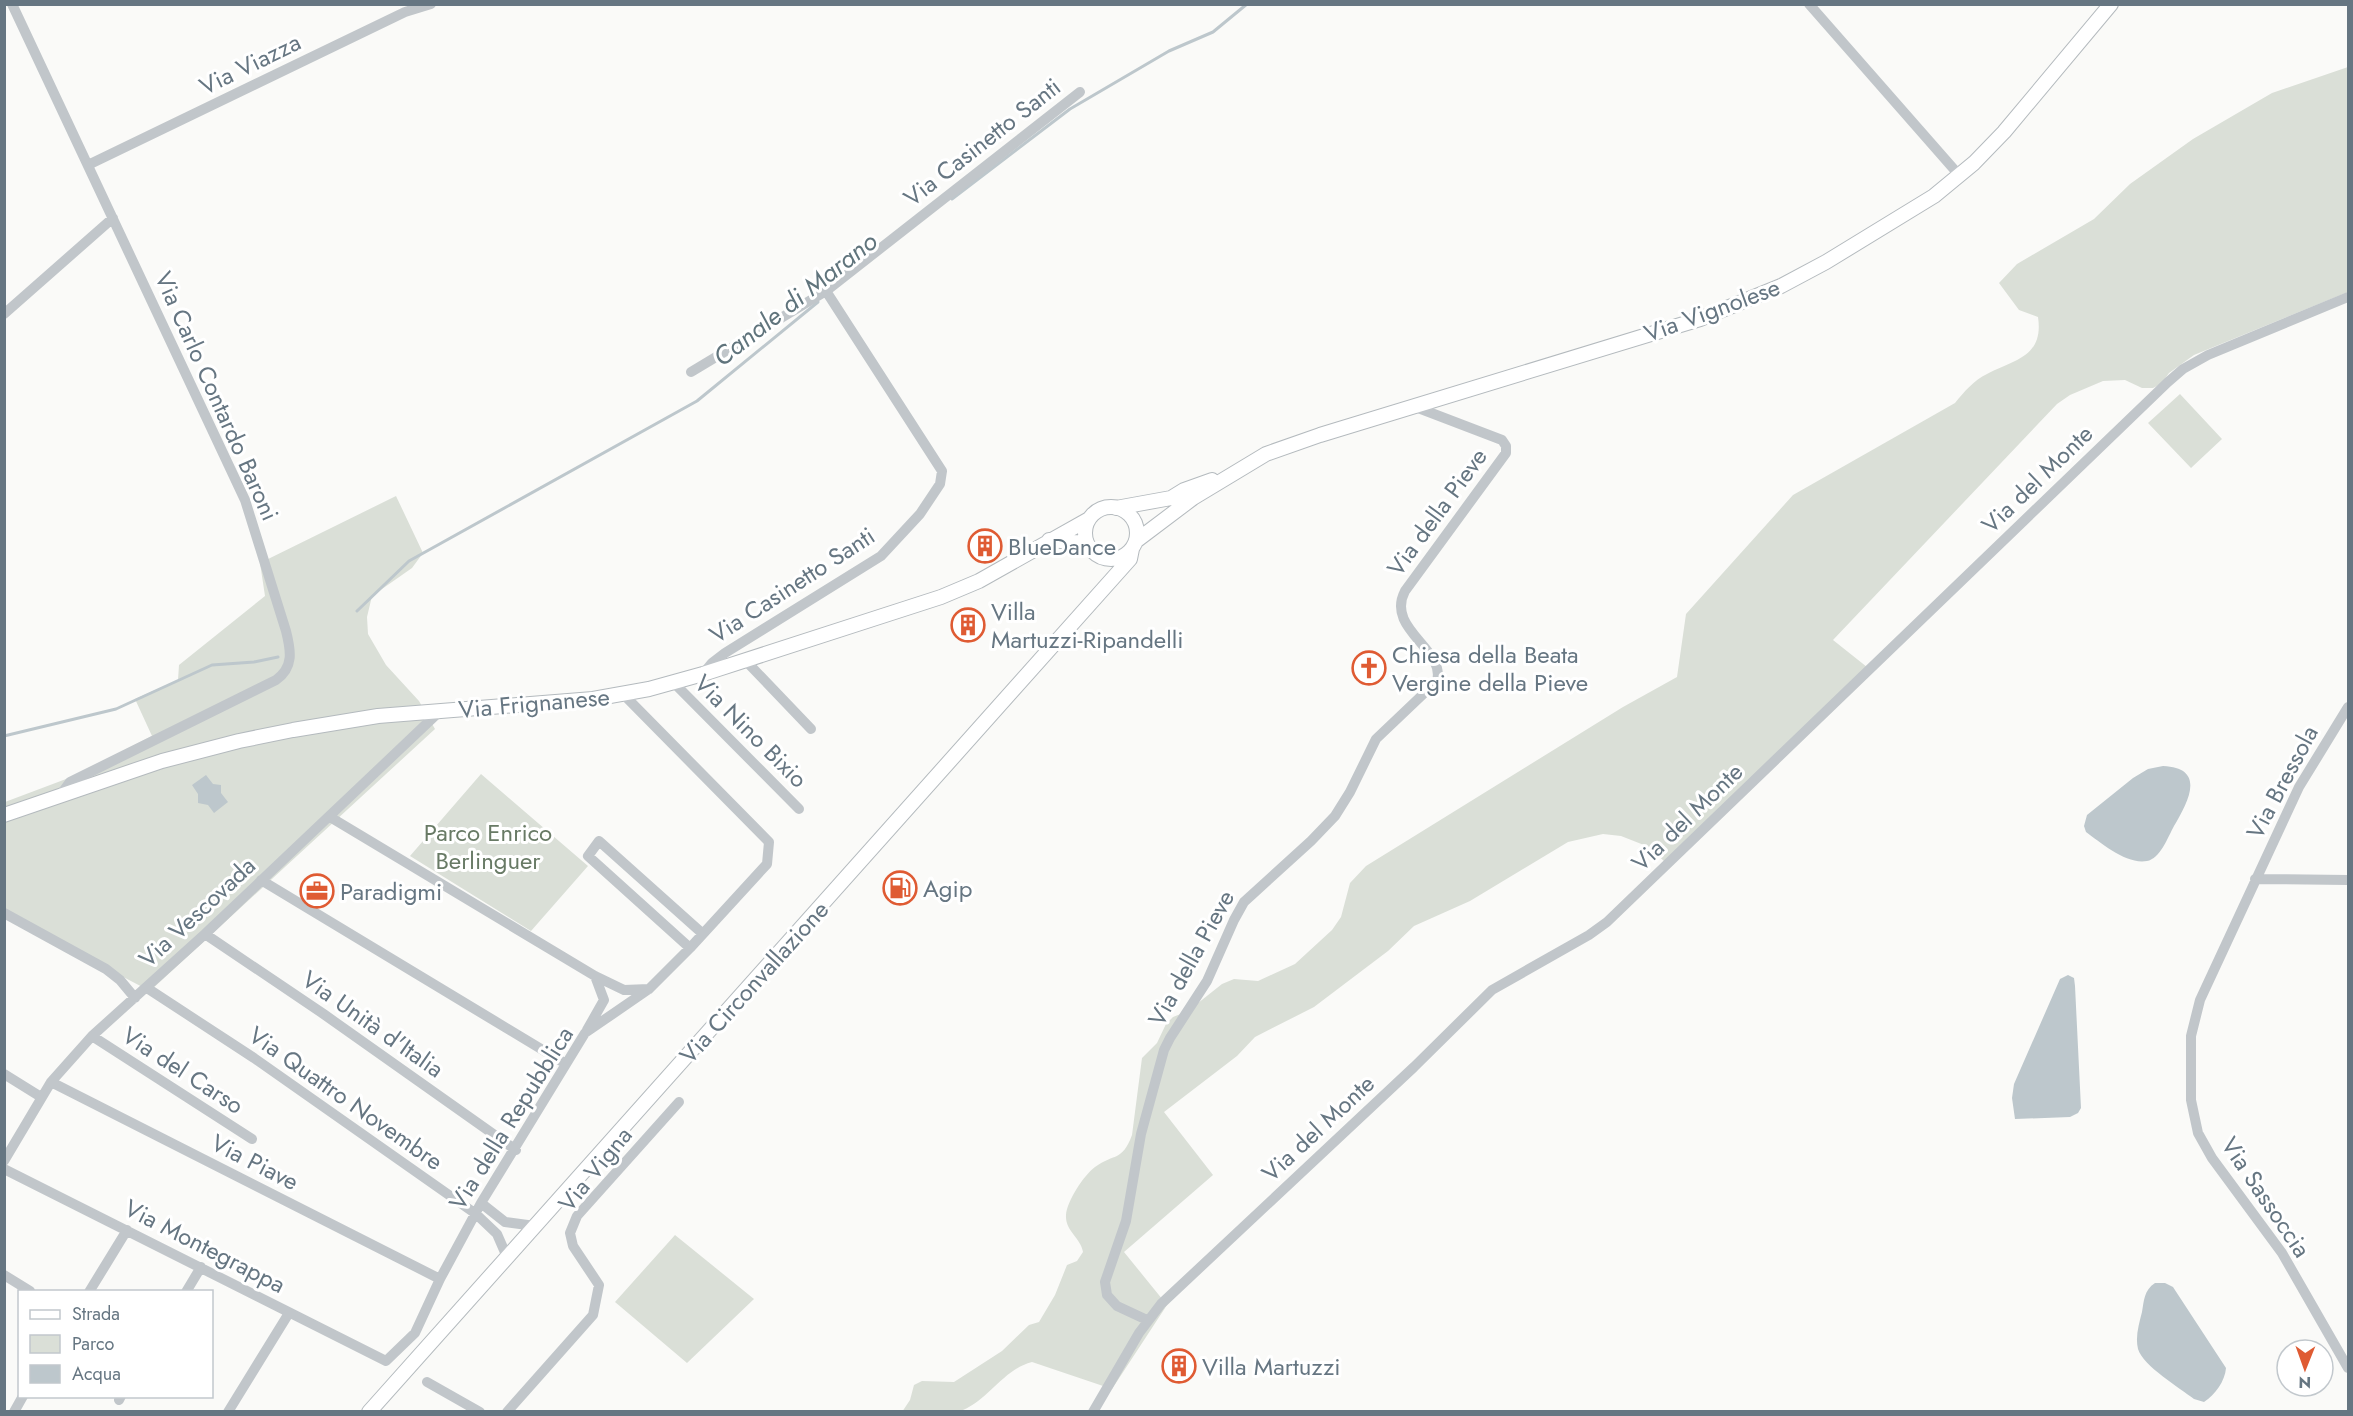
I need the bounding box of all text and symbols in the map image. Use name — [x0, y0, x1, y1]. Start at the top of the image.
street label: Via Viazza — [193, 24, 307, 104]
street label: Via Casinetto Santi — [896, 69, 1068, 215]
water label: Canale di Marano — [705, 222, 885, 375]
street label: Via Carlo Contardo Baroni — [146, 266, 288, 526]
street label: Via Vignolese — [1639, 269, 1785, 351]
street label: Via del Monte — [1973, 417, 2101, 541]
street label: Via della Pieve — [1379, 441, 1495, 583]
street label: Via Casinetto Santi — [702, 518, 882, 652]
building icon: BlueDance — [967, 528, 1003, 564]
place label: BlueDance — [1008, 529, 1116, 564]
place label: Villa Martuzzi-Ripandelli — [991, 594, 1183, 657]
building icon: Villa Martuzzi-Ripandelli — [950, 607, 986, 643]
place label: Chiesa della Beata Vergine della Pieve — [1392, 637, 1588, 700]
church icon: Chiesa della Beata Vergine della Pieve — [1351, 650, 1387, 686]
street label: Via Nino Bixio — [686, 666, 816, 796]
street label: Via Frignanese — [457, 679, 611, 727]
street label: Via Bressola — [2237, 719, 2327, 845]
street label: Via del Monte — [1623, 755, 1751, 879]
park label: Parco Enrico Berlinguer — [424, 815, 552, 878]
street label: Via Vescovada — [131, 849, 263, 975]
fuel station icon: Agip — [882, 870, 918, 906]
place label: Agip — [923, 871, 972, 906]
office icon: Paradigmi — [299, 873, 335, 909]
place label: Paradigmi — [340, 874, 442, 909]
street label: Via della Pieve — [1139, 884, 1243, 1032]
street label: Via Circonvallazione — [671, 893, 837, 1071]
street label: Via Unità d'Italia — [295, 962, 451, 1086]
street label: Via del Carso — [115, 1018, 251, 1122]
street label: Via Quattro Novembre — [242, 1018, 450, 1178]
street label: Via della Repubblica — [440, 1019, 582, 1217]
street label: Via del Monte — [1254, 1066, 1382, 1190]
street label: Via Vigna — [550, 1119, 640, 1219]
street label: Via Piave — [205, 1125, 305, 1199]
street label: Via Sassoccia — [2213, 1130, 2319, 1264]
street label: Via Montegrappa — [118, 1190, 292, 1302]
legend — [18, 1290, 213, 1398]
text: Strada — [72, 1301, 120, 1327]
text: Parco — [72, 1331, 114, 1357]
north arrow — [2275, 1338, 2335, 1398]
building icon: Villa Martuzzi — [1161, 1348, 1197, 1384]
place label: Villa Martuzzi — [1202, 1349, 1340, 1384]
text: Acqua — [72, 1361, 121, 1387]
text: N — [2298, 1371, 2311, 1394]

